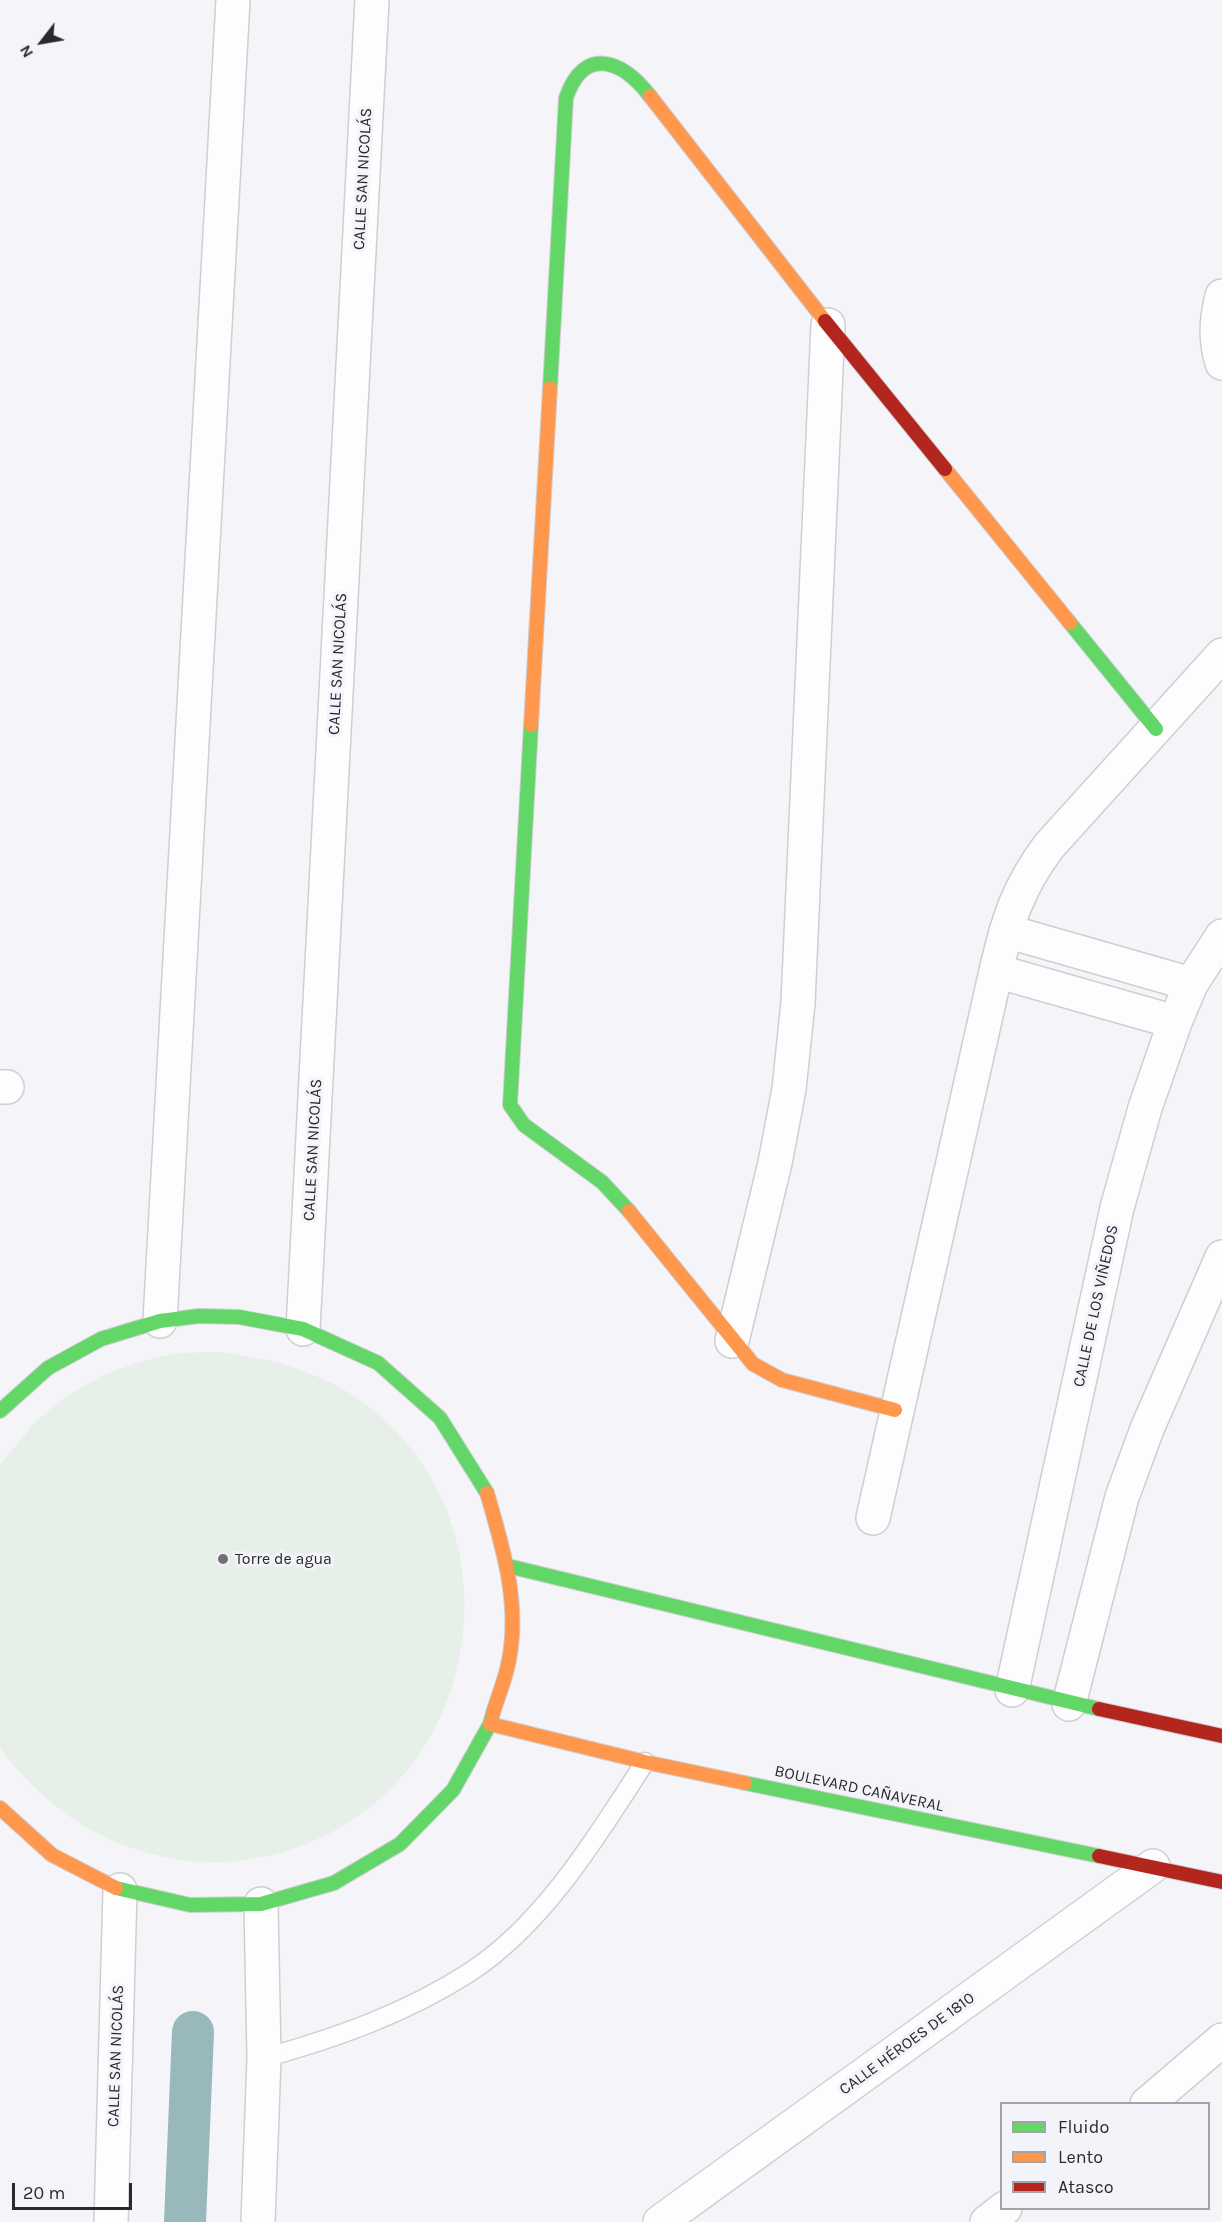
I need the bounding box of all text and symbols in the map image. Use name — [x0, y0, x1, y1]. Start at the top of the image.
north arrow — [12, 12, 72, 72]
text: N — [15, 42, 37, 61]
street label: CALLE SAN NICOLÁS — [350, 107, 376, 251]
street label: CALLE SAN NICOLÁS — [325, 592, 351, 736]
street label: CALLE SAN NICOLÁS — [300, 1078, 326, 1222]
street label: CALLE DE LOS VIÑEDOS — [1069, 1223, 1123, 1389]
place label: Torre de agua — [235, 1549, 332, 1569]
marker: Torre de agua — [216, 1552, 230, 1566]
street label: BOULEVARD CAÑAVERAL — [773, 1762, 945, 1816]
street label: CALLE SAN NICOLÁS — [104, 1985, 128, 2127]
street label: CALLE HÉROES DE 1810 — [836, 1989, 978, 2099]
legend — [1000, 2102, 1210, 2210]
text: Fluido — [1058, 2116, 1109, 2138]
text: Lento — [1058, 2146, 1103, 2168]
scale bar — [15, 2171, 135, 2209]
text: Atasco — [1058, 2176, 1114, 2198]
text: 20 m — [23, 2182, 65, 2204]

